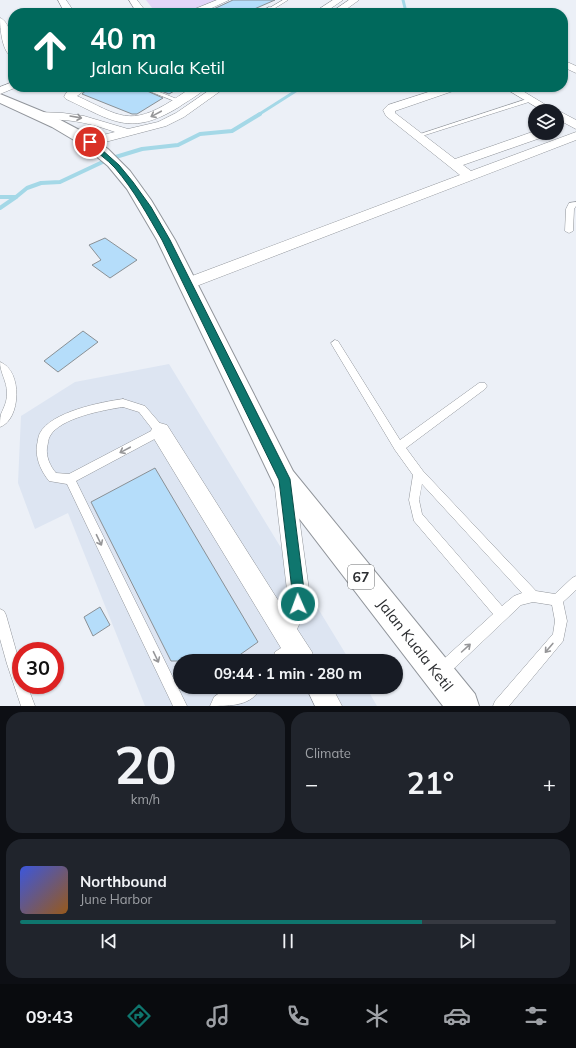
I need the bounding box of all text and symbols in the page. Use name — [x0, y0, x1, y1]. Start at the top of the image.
text: 40 m — [90, 21, 156, 56]
icon: ahead — [24, 24, 76, 76]
text: Jalan Kuala Ketil — [90, 56, 225, 79]
map controls — [528, 104, 564, 140]
button: layers — [528, 104, 564, 140]
one-way arrow — [150, 111, 162, 119]
one-way arrow — [69, 114, 82, 122]
pin — [73, 125, 107, 159]
icon: arrive — [79, 131, 101, 153]
one-way arrow — [119, 446, 131, 454]
one-way arrow — [96, 534, 103, 546]
road number: 67 — [348, 565, 374, 589]
position arrow — [277, 583, 319, 625]
street label: Jalan Kuala Ketil — [373, 594, 458, 695]
speed limit sign: 30 — [12, 642, 64, 694]
one-way arrow — [461, 643, 471, 653]
one-way arrow — [544, 643, 553, 654]
one-way arrow — [153, 650, 160, 662]
text: 09:44 · 1 min · 280 m — [214, 664, 362, 683]
text: 20 — [114, 732, 177, 797]
text: Climate — [305, 745, 351, 761]
text: 21° — [407, 764, 454, 802]
text: − — [305, 770, 318, 798]
text: + — [543, 770, 556, 798]
text: km/h — [131, 791, 160, 807]
text: Northbound — [80, 872, 167, 891]
text: June Harbor — [80, 891, 152, 907]
icon: previous — [98, 930, 120, 952]
icon: pause — [277, 930, 299, 952]
icon: next — [456, 930, 478, 952]
icon: directions — [125, 1002, 153, 1030]
icon: music — [204, 1002, 232, 1030]
icon: phone — [284, 1002, 312, 1030]
icon: climate — [363, 1002, 391, 1030]
icon: car — [443, 1002, 471, 1030]
icon: filters — [522, 1002, 550, 1030]
text: 09:43 — [26, 1005, 73, 1028]

